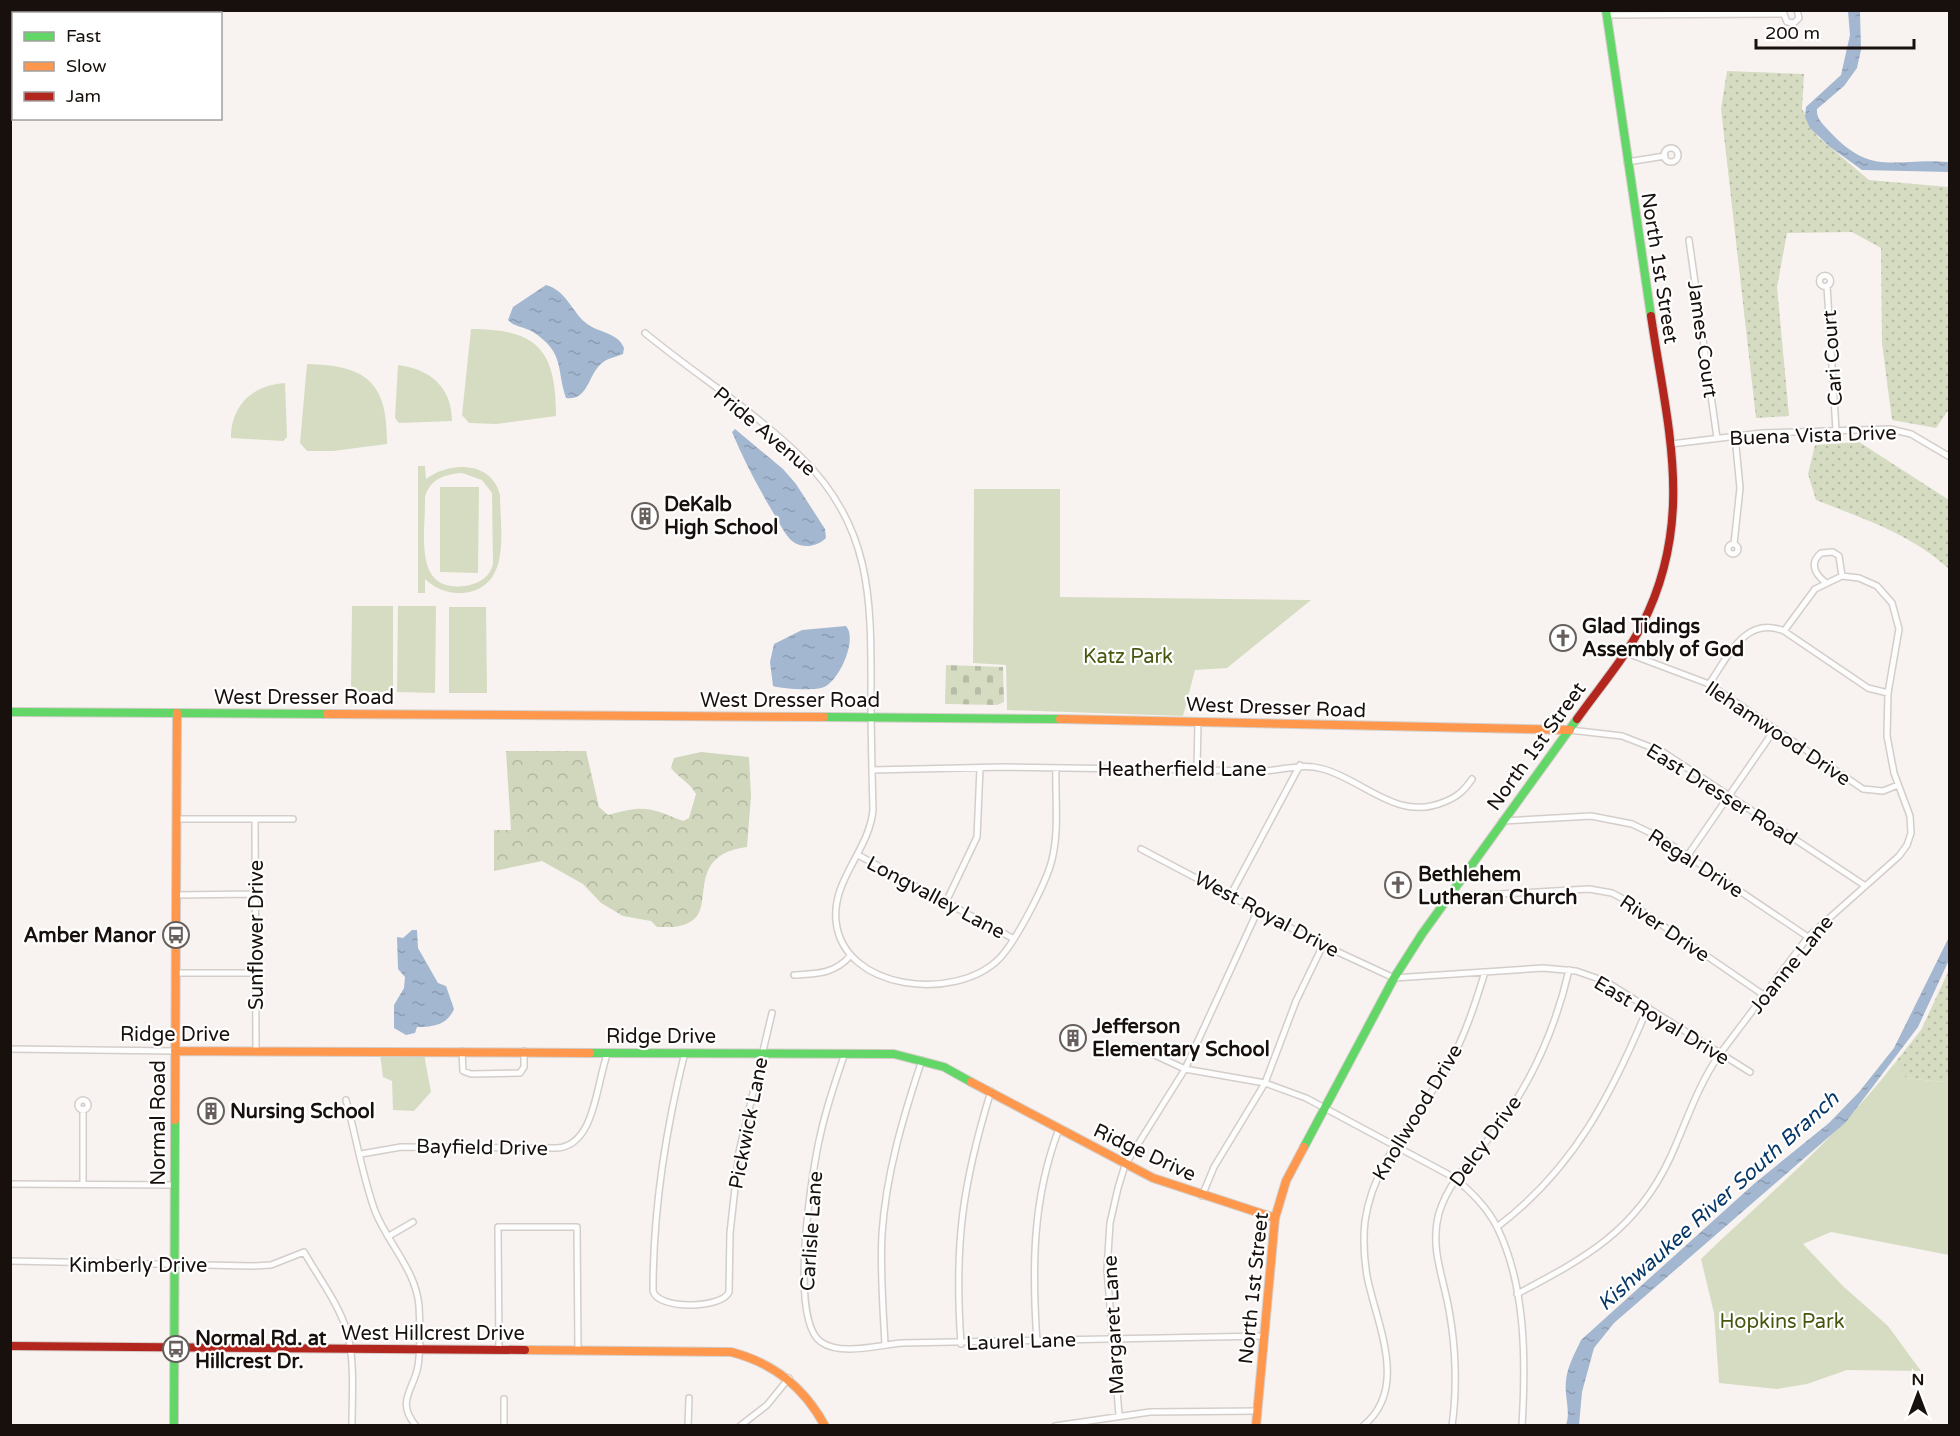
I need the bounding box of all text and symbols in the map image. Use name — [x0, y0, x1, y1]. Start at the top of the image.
legend — [12, 12, 222, 120]
scale bar — [1756, 12, 1914, 50]
text: 200 m — [1765, 22, 1820, 44]
text: Fast — [66, 25, 101, 47]
text: Slow — [66, 55, 107, 77]
text: Jam — [66, 85, 101, 107]
street label: North 1st Street — [1635, 191, 1683, 346]
street label: James Court — [1682, 279, 1722, 400]
street label: Cari Court — [1818, 309, 1848, 407]
street label: Pride Avenue — [708, 382, 821, 482]
street label: Buena Vista Drive — [1729, 421, 1897, 451]
place label: DeKalb High School — [664, 493, 778, 540]
building icon: DeKalb High School — [630, 501, 660, 531]
place label: Glad Tidings Assembly of God — [1582, 615, 1744, 662]
church icon: Glad Tidings Assembly of God — [1548, 623, 1578, 653]
park label: Katz Park — [1083, 645, 1173, 669]
street label: Ilehamwood Drive — [1700, 676, 1855, 791]
street label: North 1st Street — [1482, 677, 1592, 815]
street label: West Dresser Road — [214, 686, 394, 710]
street label: West Dresser Road — [700, 689, 880, 713]
street label: West Dresser Road — [1186, 693, 1366, 723]
street label: East Dresser Road — [1642, 739, 1801, 851]
street label: Heatherfield Lane — [1097, 758, 1267, 782]
street label: Regal Drive — [1643, 824, 1748, 904]
street label: Longvalley Lane — [862, 851, 1009, 945]
street label: Sunflower Drive — [245, 860, 269, 1010]
place label: Bethlehem Lutheran Church — [1418, 863, 1578, 910]
street label: West Royal Drive — [1190, 867, 1343, 963]
church icon: Bethlehem Lutheran Church — [1383, 870, 1413, 900]
street label: River Drive — [1615, 890, 1714, 968]
street label: Joanne Lane — [1745, 910, 1839, 1019]
bus stop icon: Amber Manor — [161, 920, 191, 950]
place label: Amber Manor — [23, 924, 156, 948]
street label: East Royal Drive — [1589, 971, 1734, 1071]
place label: Jefferson Elementary School — [1091, 1015, 1270, 1062]
street label: Ridge Drive — [120, 1023, 230, 1047]
building icon: Jefferson Elementary School — [1058, 1023, 1088, 1053]
street label: Ridge Drive — [606, 1025, 716, 1049]
street label: Knollwood Drive — [1368, 1040, 1468, 1185]
street label: Pickwick Lane — [724, 1055, 774, 1191]
street label: Normal Road — [147, 1060, 171, 1186]
water label: Kishwaukee River South Branch — [1593, 1086, 1845, 1316]
street label: Delcy Drive — [1445, 1091, 1527, 1192]
building icon: Nursing School — [196, 1096, 226, 1126]
place label: Nursing School — [230, 1100, 375, 1124]
street label: Ridge Drive — [1090, 1119, 1200, 1187]
street label: Bayfield Drive — [416, 1135, 548, 1161]
street label: Carlisle Lane — [796, 1170, 828, 1292]
street label: North 1st Street — [1234, 1211, 1274, 1365]
street label: Kimberly Drive — [69, 1254, 207, 1278]
street label: Margaret Lane — [1098, 1255, 1130, 1395]
park label: Hopkins Park — [1719, 1310, 1845, 1334]
street label: West Hillcrest Drive — [341, 1322, 525, 1346]
place label: Normal Rd. at Hillcrest Dr. — [195, 1327, 327, 1374]
street label: Laurel Lane — [966, 1328, 1076, 1356]
bus stop icon: Normal Rd. at Hillcrest Dr. — [161, 1334, 191, 1364]
north arrow — [1888, 1364, 1948, 1424]
text: N — [1912, 1370, 1924, 1390]

